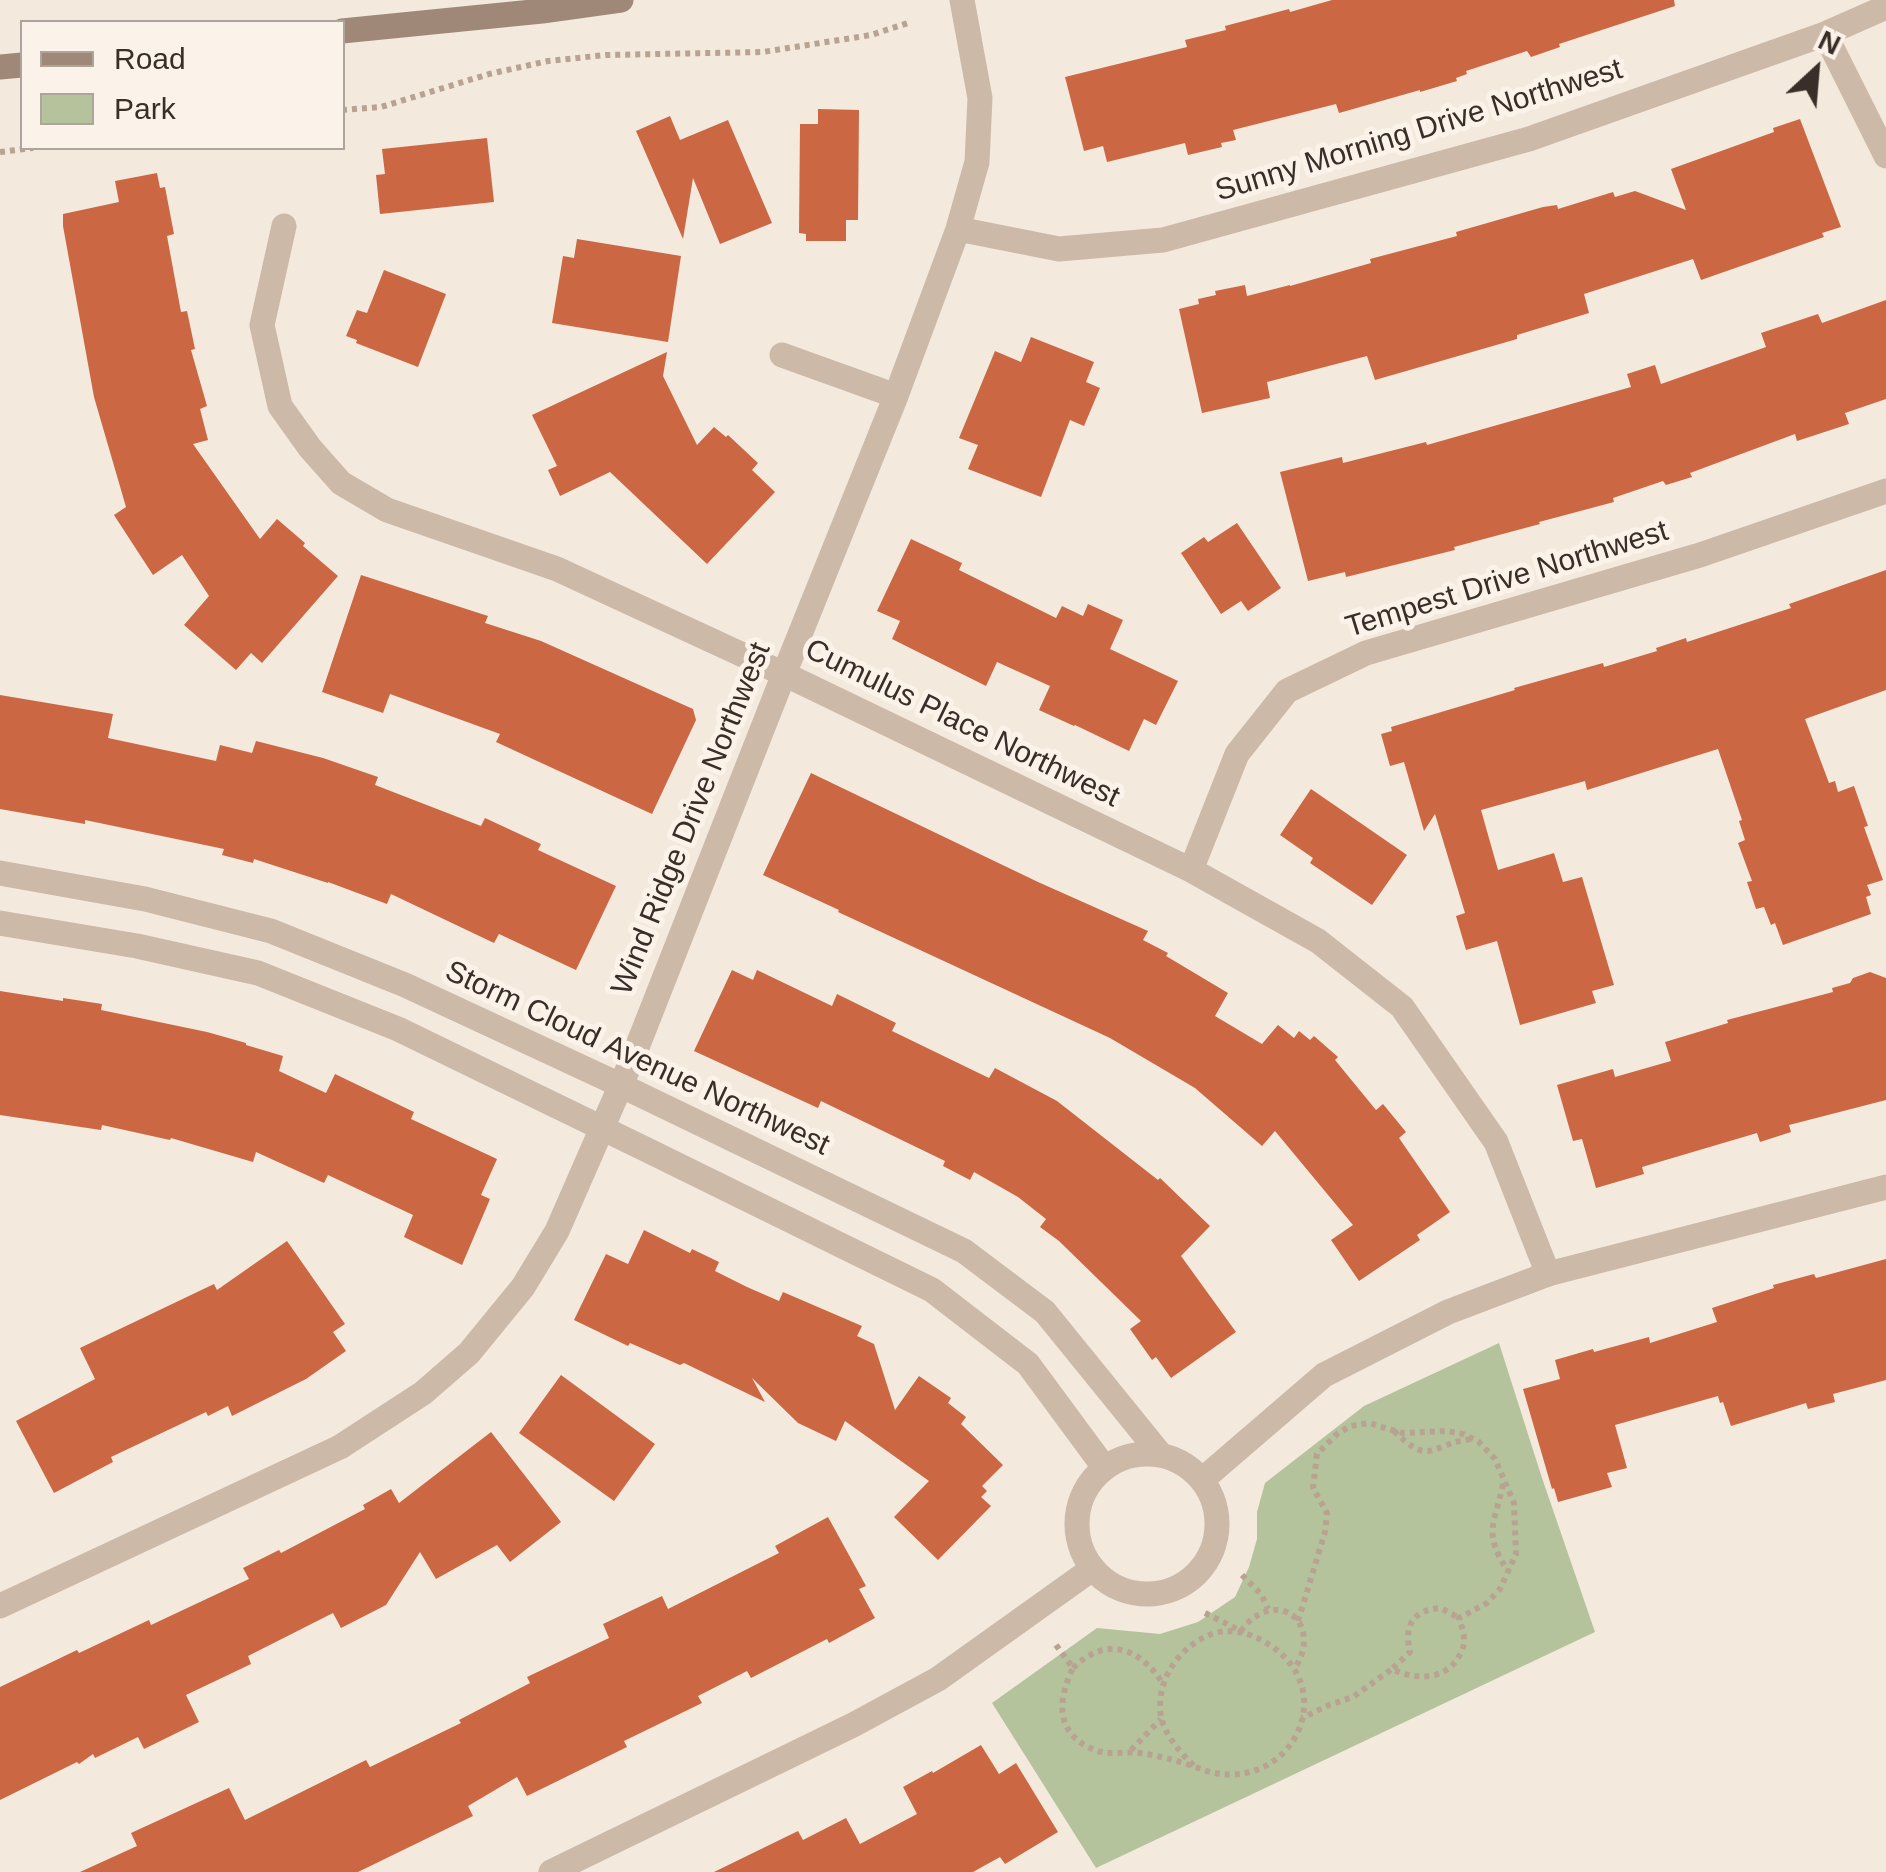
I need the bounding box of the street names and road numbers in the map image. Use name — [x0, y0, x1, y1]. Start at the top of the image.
street label: Sunny Morning Drive Northwest — [1211, 52, 1627, 210]
street label: Tempest Drive Northwest — [1342, 514, 1672, 646]
street label: Cumulus Place Northwest — [799, 632, 1125, 816]
street label: Wind Ridge Drive Northwest — [605, 638, 779, 1000]
street label: Storm Cloud Avenue Northwest — [439, 954, 835, 1164]

